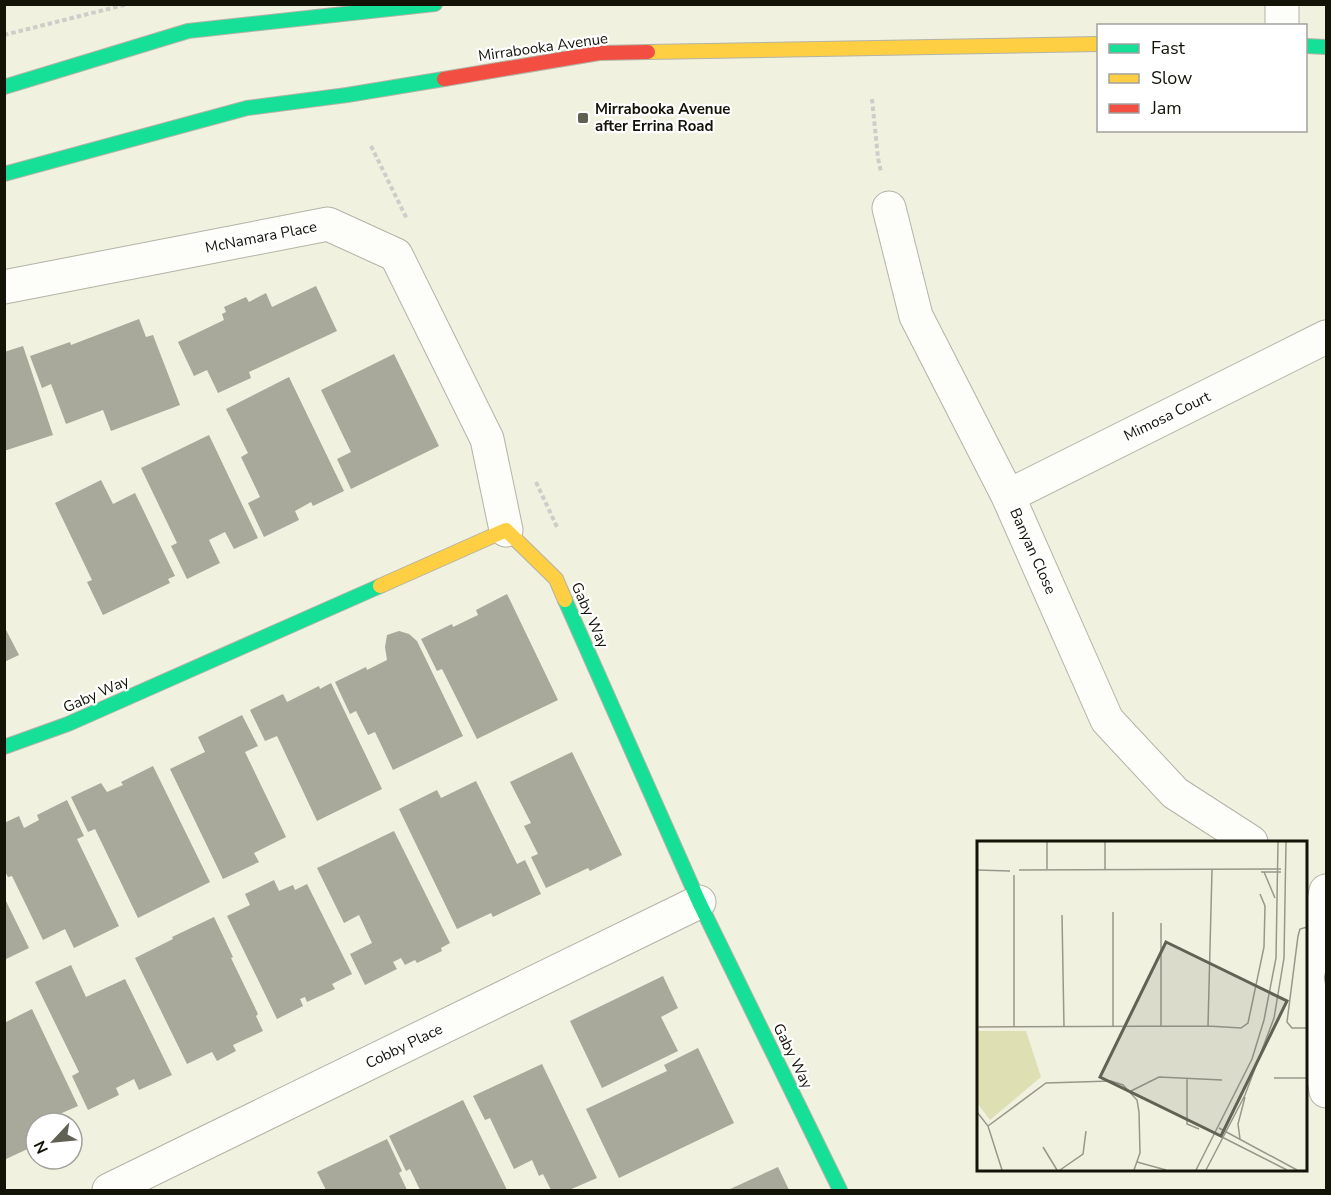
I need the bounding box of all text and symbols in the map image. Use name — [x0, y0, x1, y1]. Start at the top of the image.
legend — [1097, 24, 1307, 132]
street label: Mirrabooka Avenue — [477, 28, 609, 66]
text: Fast — [1151, 36, 1186, 60]
text: Slow — [1151, 66, 1192, 90]
text: Jam — [1150, 96, 1182, 120]
place label: Mirrabooka Avenue after Errina Road — [595, 99, 730, 136]
marker: Mirrabooka Avenue after Errina Road — [576, 111, 590, 125]
street label: McNamara Place — [203, 216, 319, 258]
street label: Mimosa Court — [1120, 386, 1214, 446]
street label: Banyan Close — [1005, 505, 1061, 597]
street label: Gaby Way — [567, 579, 614, 651]
street label: Gaby Way — [60, 670, 132, 717]
inset map — [977, 841, 1307, 1171]
street label: Cobby Place — [362, 1019, 446, 1073]
street label: Gaby Way — [769, 1020, 818, 1092]
north arrow — [24, 1111, 84, 1171]
text: N — [29, 1137, 54, 1157]

